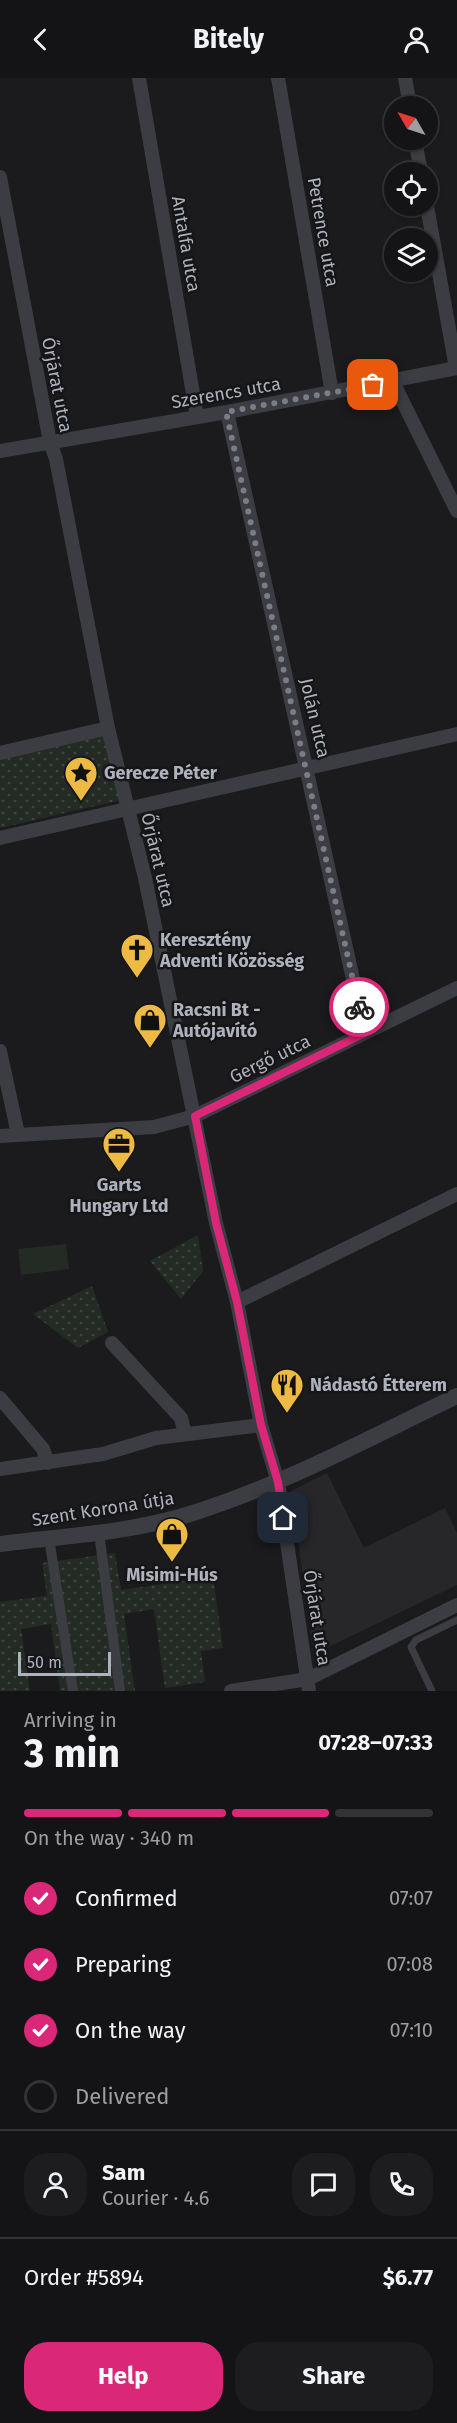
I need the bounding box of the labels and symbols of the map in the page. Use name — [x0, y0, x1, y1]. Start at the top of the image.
north arrow — [384, 96, 438, 150]
street label: Petrence utca — [303, 176, 343, 288]
street label: Antalfa utca — [167, 194, 205, 294]
street label: Őrjárat utca — [37, 335, 78, 434]
pin — [347, 359, 398, 410]
street label: Szerencs utca — [170, 373, 282, 413]
street label: Jolán utca — [295, 676, 335, 760]
place icon: Gerecze Péter — [63, 755, 99, 802]
place label: Gerecze Péter — [104, 762, 218, 784]
street label: Őrjárat utca — [136, 810, 181, 909]
place label: Keresztény Adventi Közösség — [159, 929, 304, 972]
church icon: Keresztény Adventi Közösség — [119, 932, 155, 979]
courier — [329, 977, 389, 1037]
place label: Racsni Bt - Autójavító — [172, 999, 260, 1042]
shop icon: Racsni Bt - Autójavító — [132, 1002, 168, 1049]
street label: Gergő utca — [226, 1030, 314, 1088]
office icon: Garts Hungary Ltd — [101, 1126, 137, 1173]
place label: Garts Hungary Ltd — [70, 1174, 169, 1217]
restaurant icon: Nádastó Étterem — [269, 1367, 305, 1414]
place label: Nádastó Étterem — [310, 1373, 447, 1396]
street label: Szent Korona útja — [30, 1487, 176, 1531]
pin — [257, 1492, 308, 1543]
shop icon: Misimi-Hús — [154, 1516, 190, 1563]
place label: Misimi-Hús — [126, 1564, 218, 1586]
street label: Őrjárat utca — [299, 1569, 336, 1667]
scale bar — [18, 1649, 111, 1676]

